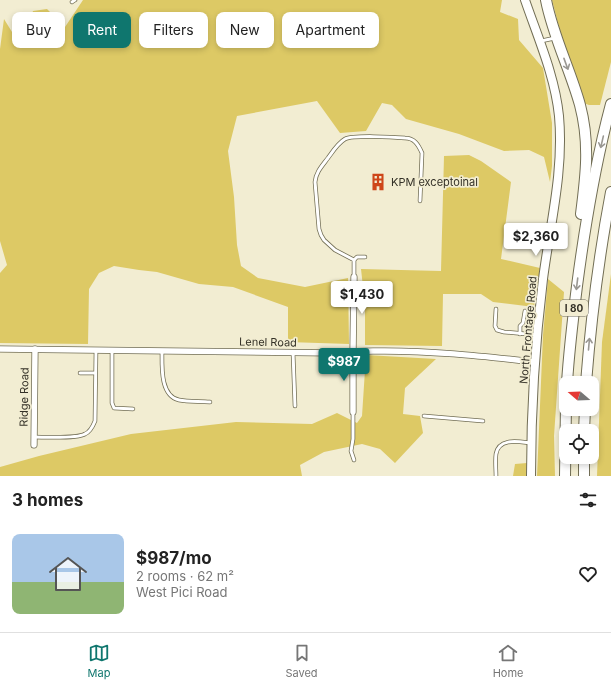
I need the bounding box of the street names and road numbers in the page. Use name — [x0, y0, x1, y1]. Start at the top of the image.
street label: North Frontage Road — [516, 275, 540, 385]
road number: I 80 — [560, 300, 588, 316]
street label: Lenel Road — [239, 334, 297, 350]
street label: Ridge Road — [16, 367, 32, 427]

